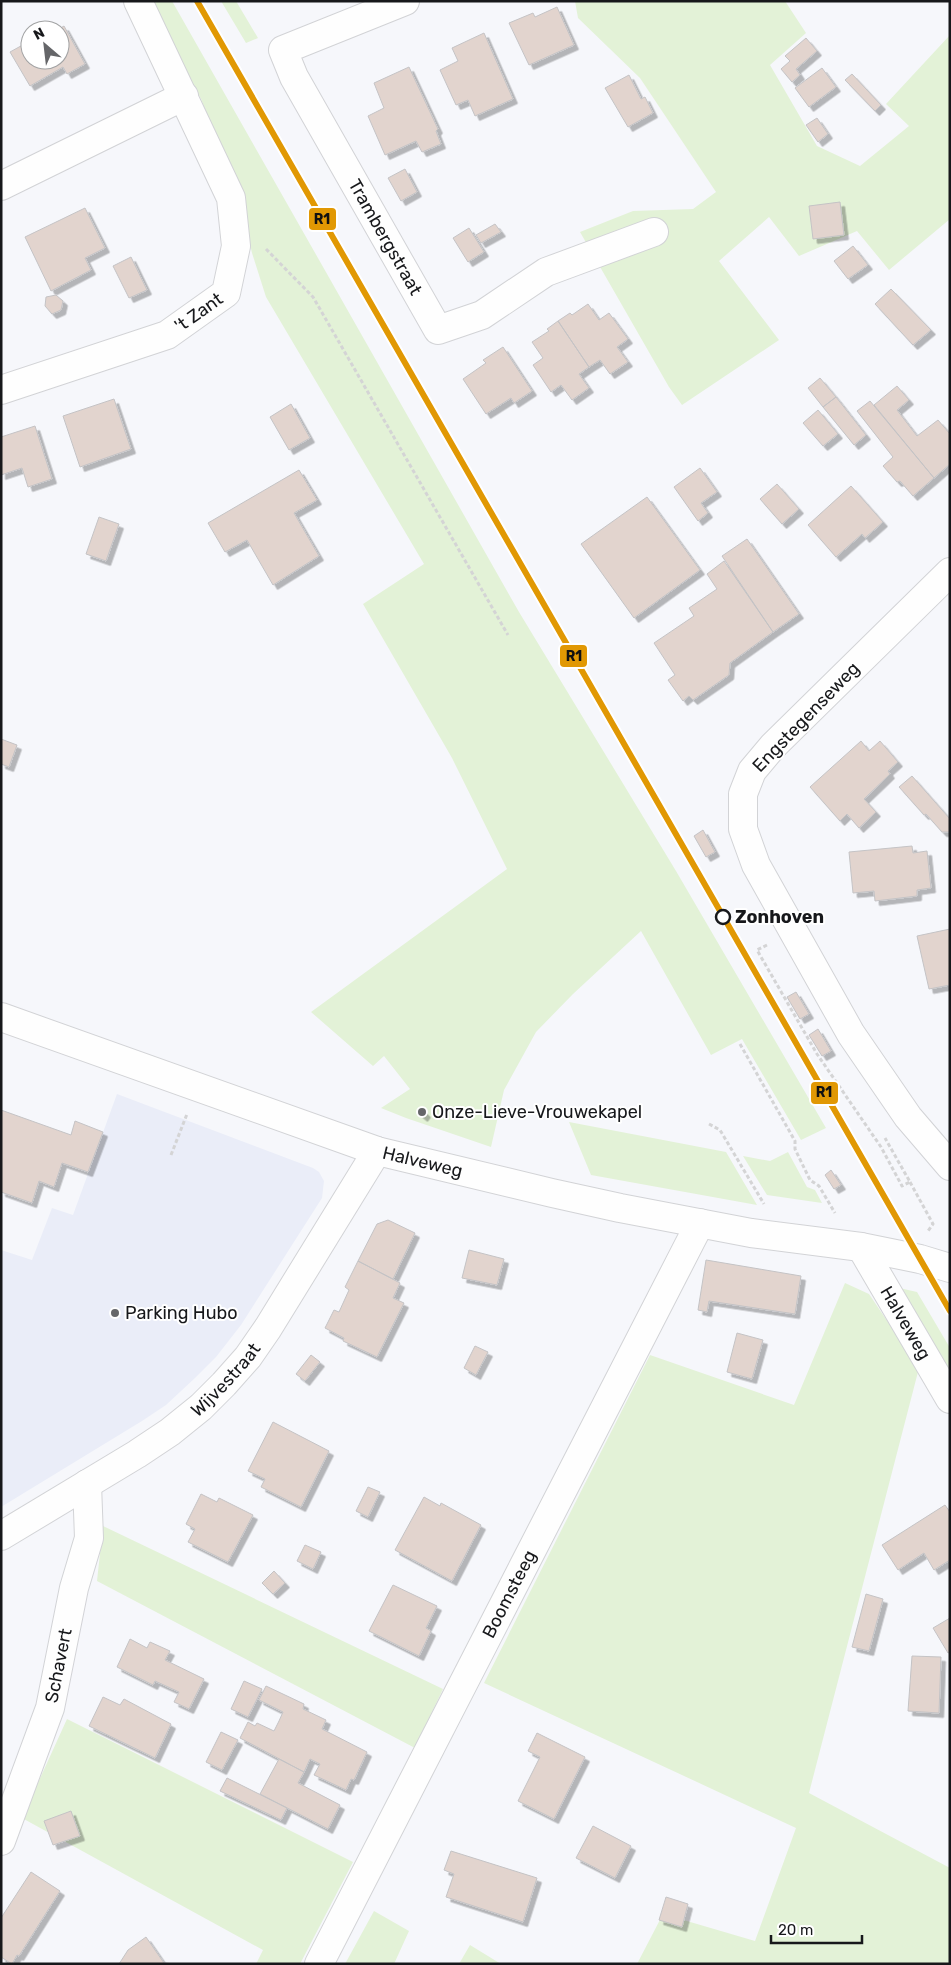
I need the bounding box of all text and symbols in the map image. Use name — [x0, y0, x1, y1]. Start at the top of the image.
north arrow — [20, 20, 70, 70]
text: N — [31, 24, 48, 44]
street label: Trambergstraat — [344, 175, 427, 299]
line badge: R1 — [308, 207, 337, 231]
text: R1 — [314, 211, 330, 228]
street label: 't Zant — [171, 288, 227, 337]
line badge: R1 — [559, 644, 588, 668]
text: R1 — [566, 648, 582, 665]
street label: Engstegenseweg — [748, 657, 864, 777]
place label: Zonhoven — [735, 906, 824, 928]
marker: Zonhoven — [715, 909, 731, 925]
line badge: R1 — [810, 1081, 839, 1105]
text: R1 — [816, 1084, 832, 1101]
place label: Onze-Lieve-Vrouwekapel — [432, 1101, 642, 1123]
marker: Onze-Lieve-Vrouwekapel — [416, 1106, 428, 1118]
street label: Halveweg — [380, 1142, 465, 1182]
street label: Halveweg — [875, 1282, 936, 1364]
place label: Parking Hubo — [125, 1302, 238, 1324]
marker: Parking Hubo — [109, 1307, 121, 1319]
street label: Wijvestraat — [187, 1339, 265, 1422]
street label: Boomsteeg — [478, 1546, 541, 1642]
street label: Schavert — [40, 1626, 77, 1705]
scale bar — [771, 1912, 862, 1944]
text: 20 m — [778, 1921, 813, 1939]

